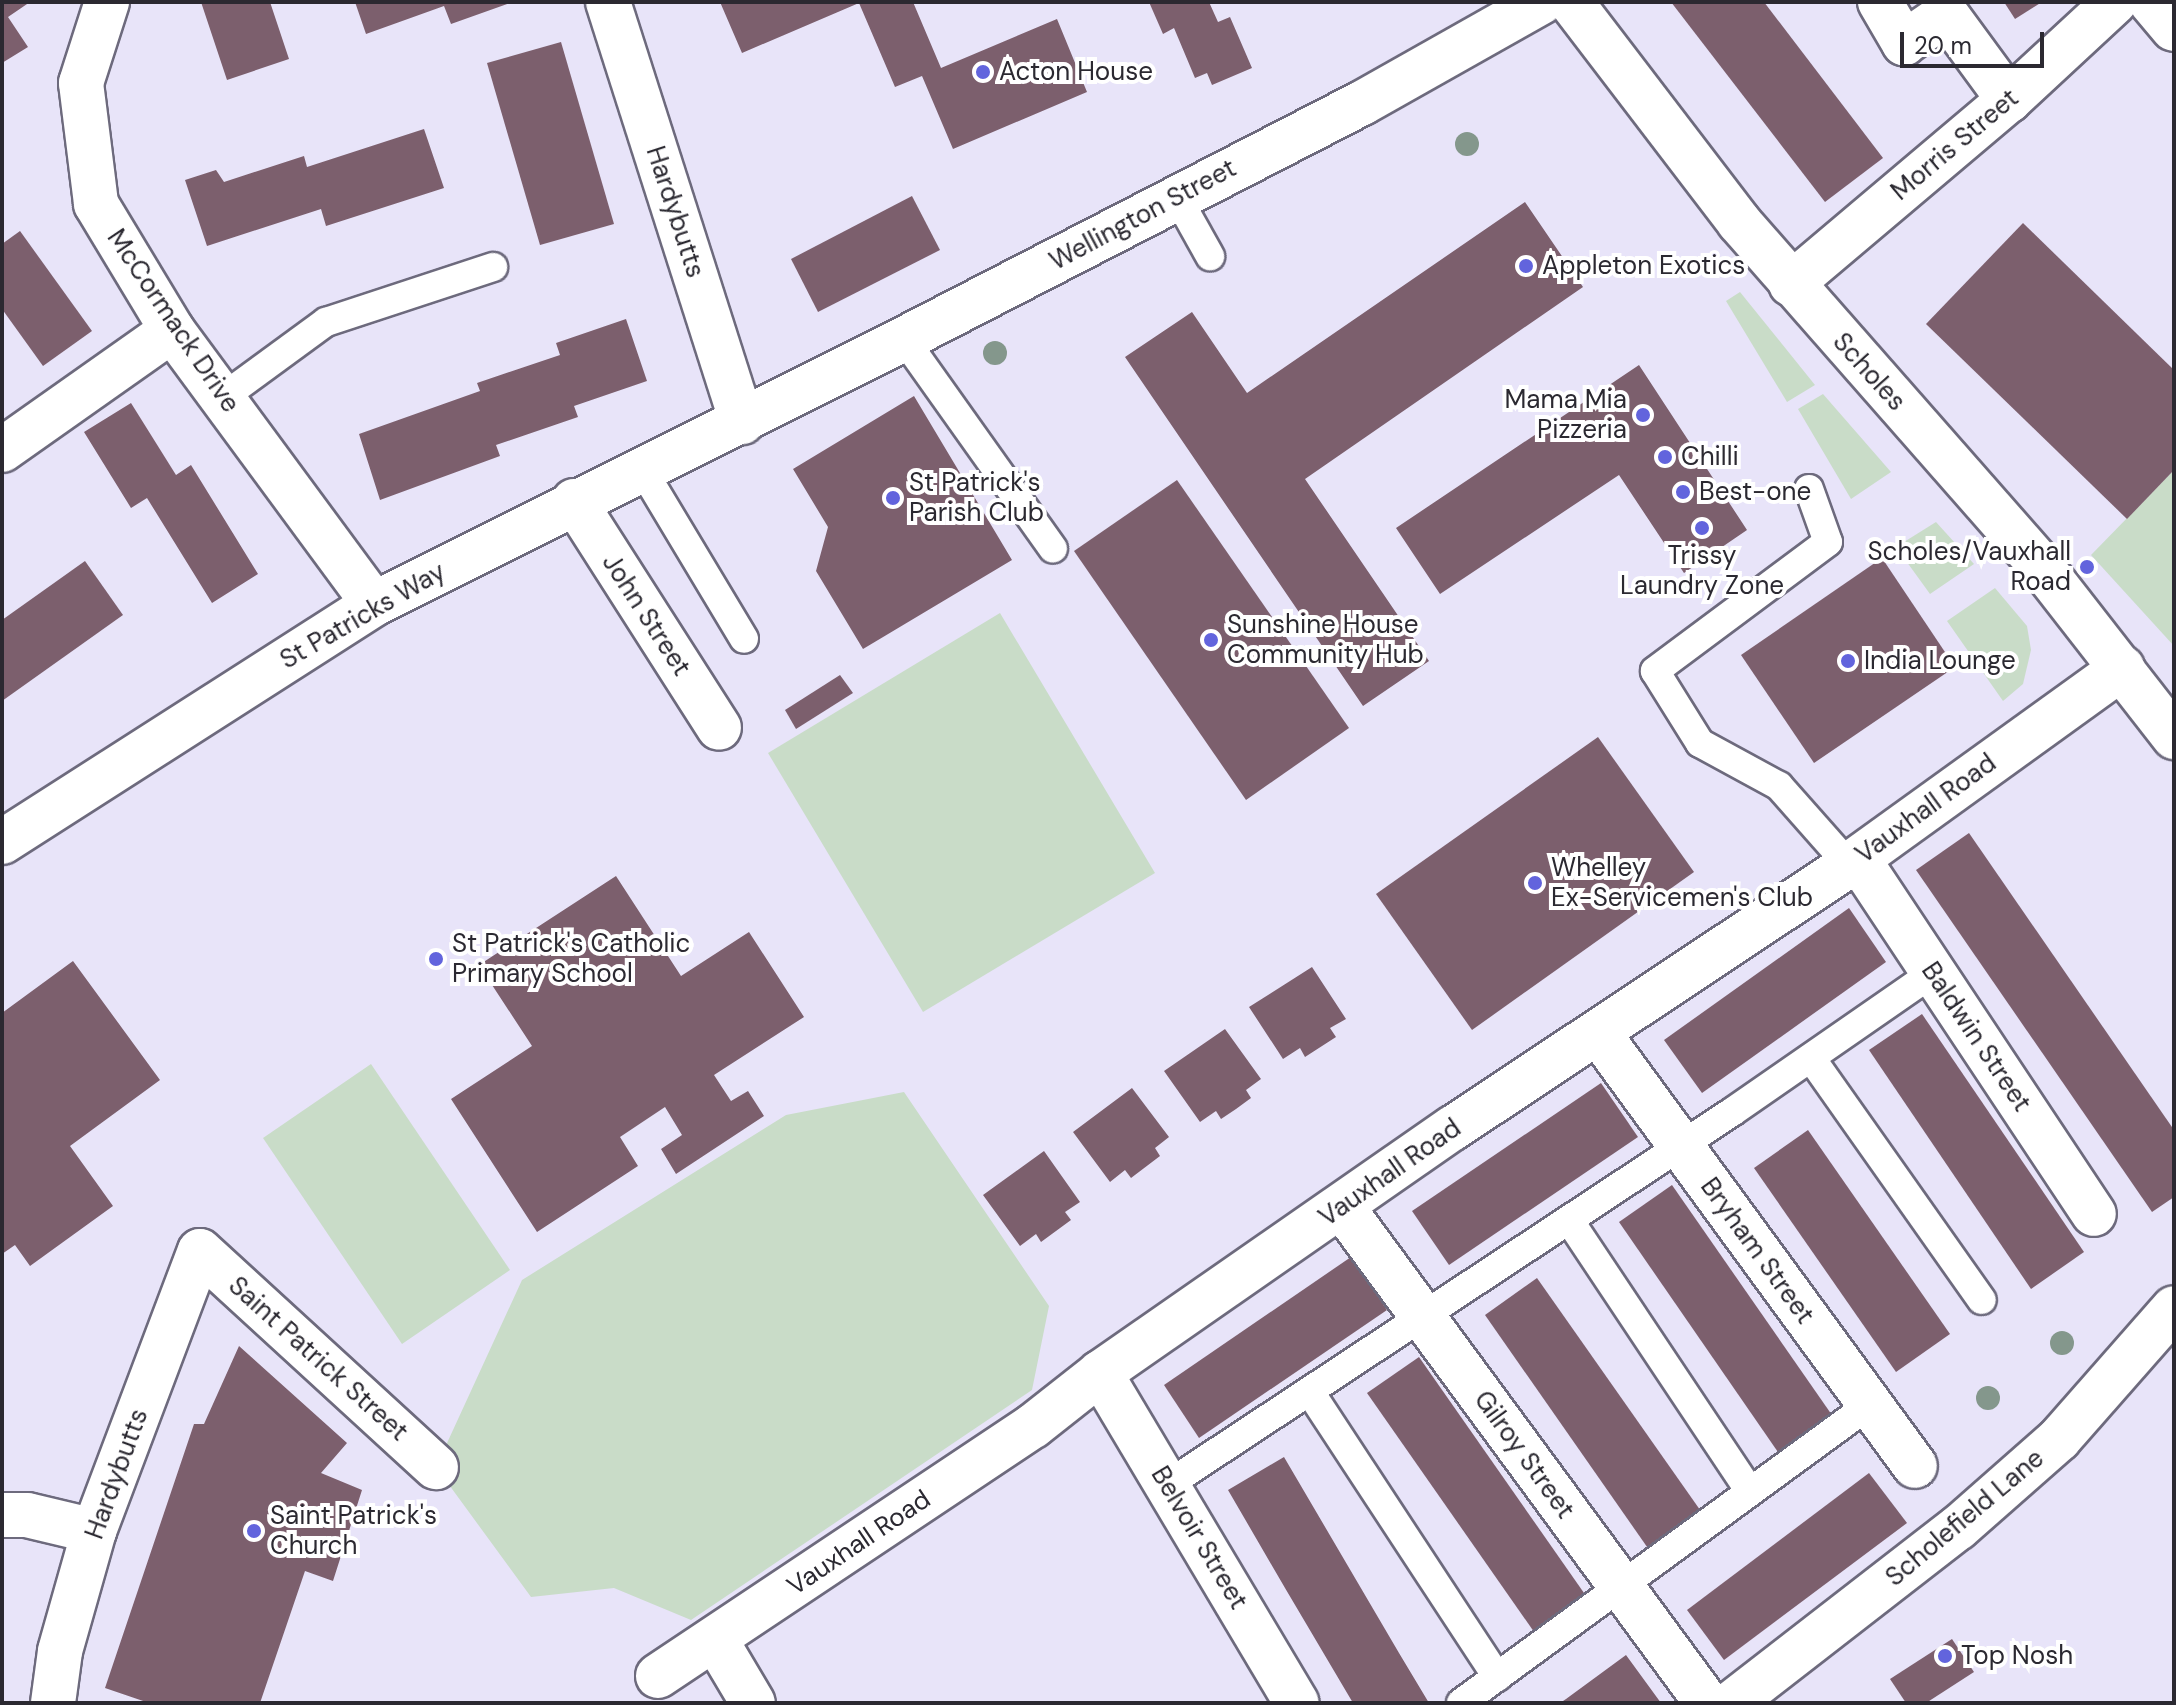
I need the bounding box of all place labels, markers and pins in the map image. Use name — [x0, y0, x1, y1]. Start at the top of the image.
place label: Acton House — [999, 56, 1153, 88]
marker: Acton House — [974, 63, 992, 81]
place label: Appleton Exotics — [1542, 250, 1745, 282]
marker: Appleton Exotics — [1517, 257, 1535, 275]
place label: Mama Mia Pizzeria — [1505, 384, 1627, 446]
marker: Mama Mia Pizzeria — [1634, 406, 1652, 424]
place label: Chilli — [1681, 441, 1739, 473]
marker: Chilli — [1656, 448, 1674, 466]
place label: St Patrick's Parish Club — [909, 467, 1044, 528]
place label: Best-one — [1699, 476, 1811, 508]
marker: Best-one — [1674, 483, 1692, 501]
marker: St Patrick's Parish Club — [884, 489, 902, 507]
marker: Trissy Laundry Zone — [1693, 519, 1711, 537]
place label: Scholes/Vauxhall Road — [1868, 536, 2071, 598]
place label: Trissy Laundry Zone — [1620, 540, 1784, 602]
marker: Scholes/Vauxhall Road — [2078, 558, 2096, 576]
place label: Sunshine House Community Hub — [1227, 609, 1424, 670]
marker: Sunshine House Community Hub — [1202, 631, 1220, 649]
place label: India Lounge — [1864, 645, 2016, 677]
marker: India Lounge — [1839, 652, 1857, 670]
place label: Whelley Ex-Servicemen's Club — [1551, 852, 1813, 914]
marker: Whelley Ex-Servicemen's Club — [1526, 874, 1544, 892]
place label: St Patrick's Catholic Primary School — [452, 928, 690, 990]
marker: St Patrick's Catholic Primary School — [427, 950, 445, 968]
place label: Saint Patrick's Church — [270, 1500, 437, 1562]
marker: Saint Patrick's Church — [245, 1522, 263, 1540]
place label: Top Nosh — [1961, 1640, 2073, 1672]
marker: Top Nosh — [1936, 1647, 1954, 1665]

